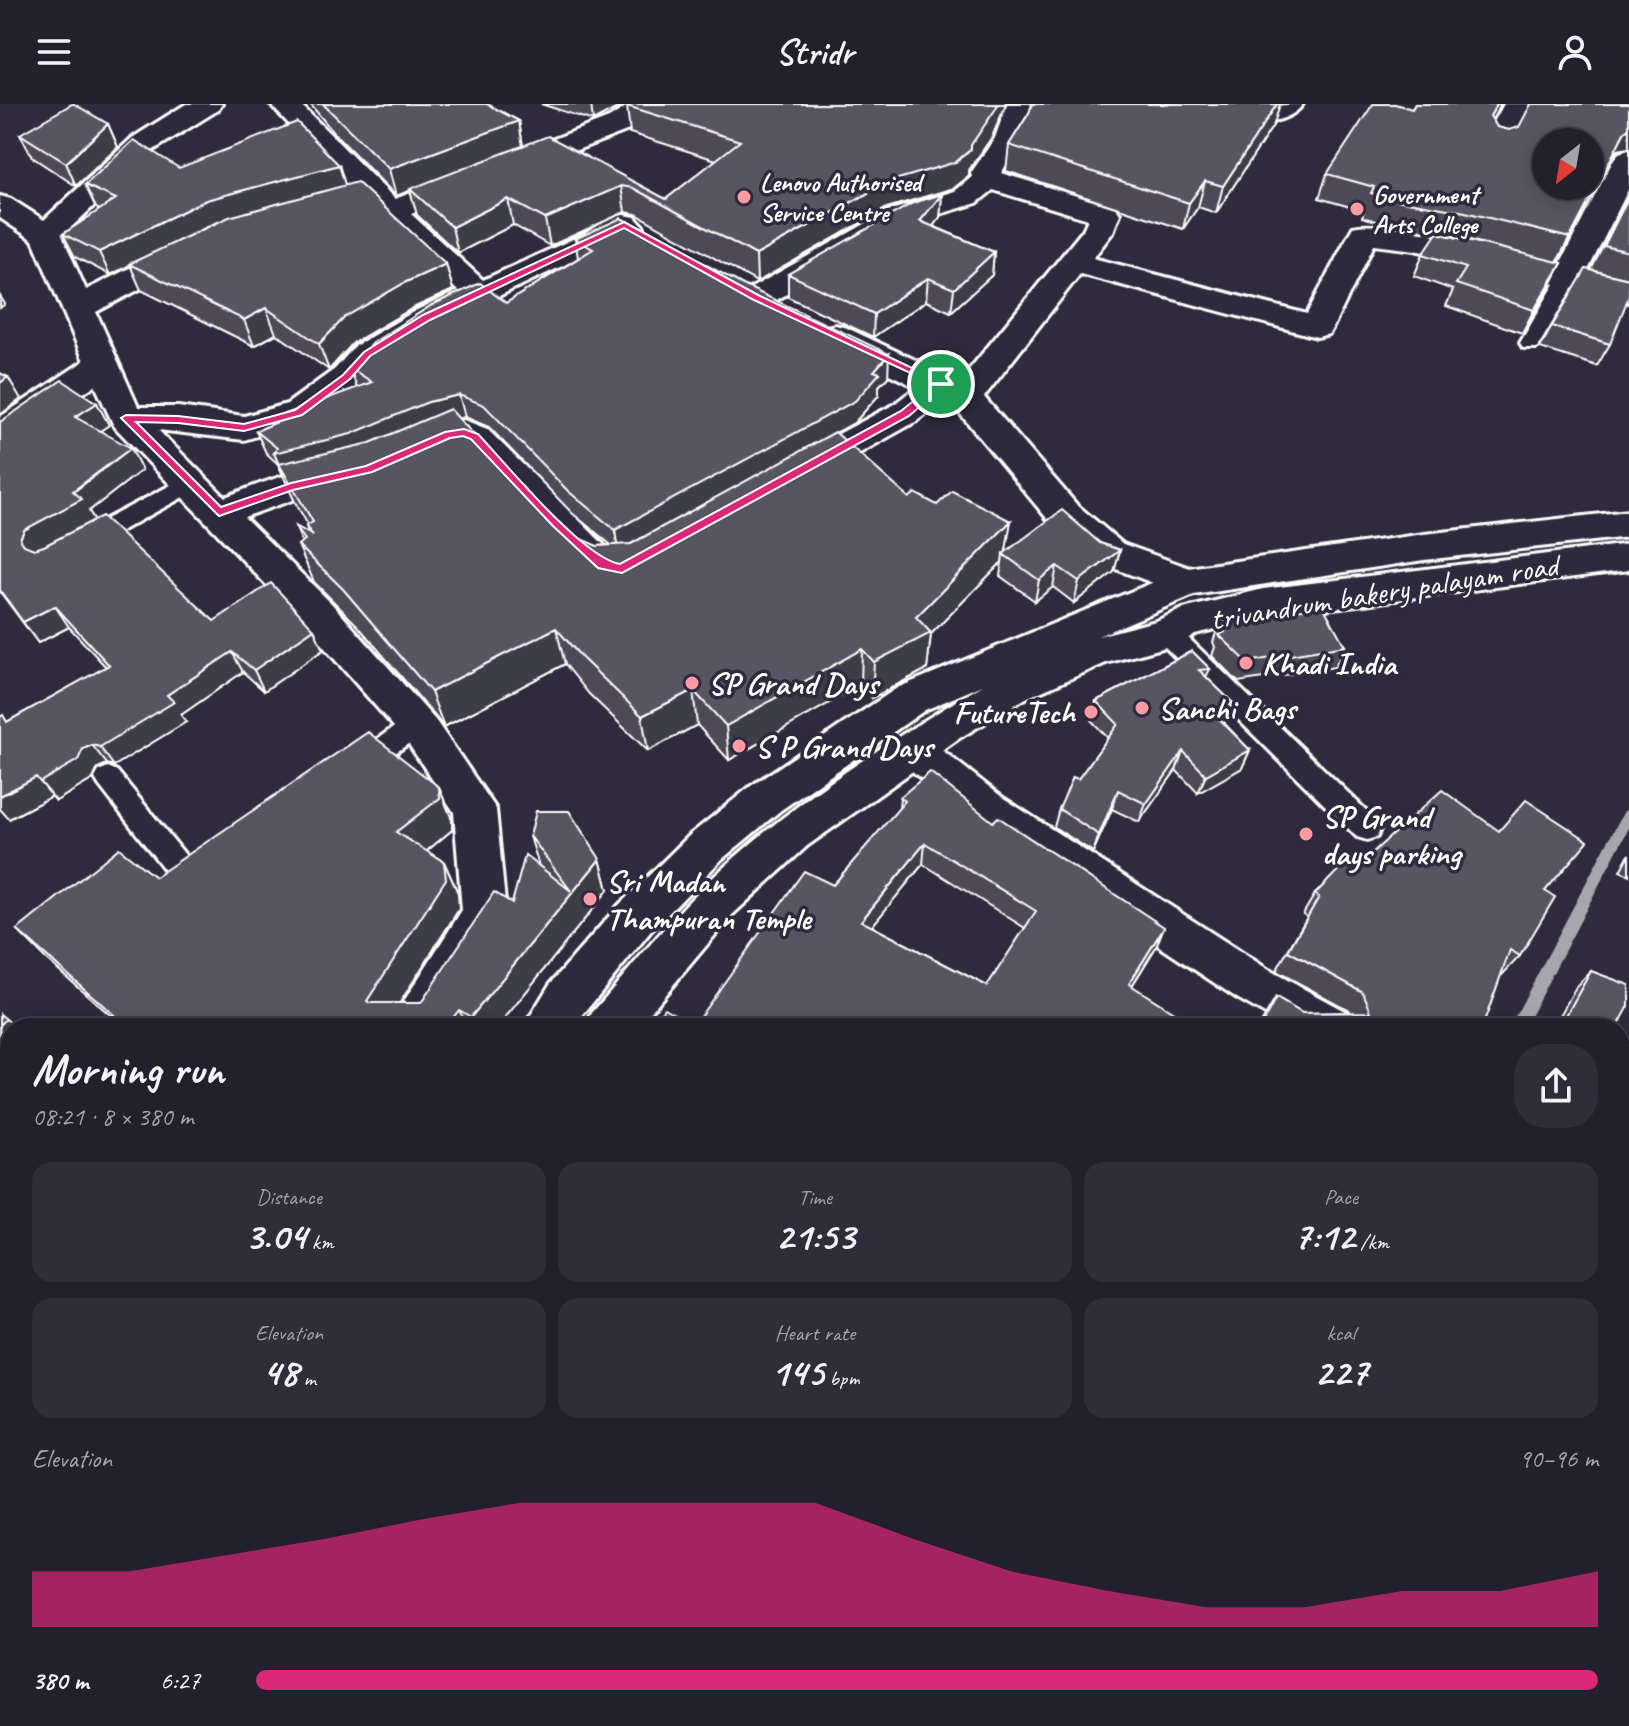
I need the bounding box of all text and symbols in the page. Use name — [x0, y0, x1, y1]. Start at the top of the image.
text: Stridr — [776, 29, 853, 75]
icon: menu — [32, 30, 76, 74]
icon: person — [1553, 30, 1597, 74]
north arrow — [1532, 128, 1604, 200]
map controls — [1532, 128, 1604, 200]
place label: Lenovo Authorised Service Centre — [760, 166, 926, 229]
place label: Government Arts College — [1373, 178, 1482, 241]
marker: Lenovo Authorised Service Centre — [735, 188, 753, 206]
marker: Government Arts College — [1348, 200, 1366, 218]
pin — [907, 350, 975, 418]
icon: arrive — [919, 362, 963, 406]
street label: trivandrum bakery palayam road — [1207, 543, 1566, 640]
place label: Khadi India — [1262, 643, 1399, 684]
marker: Khadi India — [1237, 654, 1255, 672]
place label: SP Grand Days — [708, 663, 882, 704]
marker: SP Grand Days — [683, 674, 701, 692]
place label: Sanchi Bags — [1158, 688, 1300, 729]
place label: FutureTech — [954, 692, 1077, 733]
marker: Sanchi Bags — [1133, 699, 1151, 717]
marker: FutureTech — [1082, 703, 1100, 721]
place label: S P Grand Days — [755, 726, 936, 767]
marker: S P Grand Days — [730, 737, 748, 755]
place label: SP Grand days parking — [1322, 796, 1464, 874]
marker: SP Grand days parking — [1297, 825, 1315, 843]
place label: Sri Madan Thampuran Temple — [606, 861, 813, 939]
marker: Sri Madan Thampuran Temple — [581, 890, 599, 908]
text: Morning run — [32, 1042, 224, 1097]
button: share — [1514, 1044, 1598, 1128]
text: 08:21 · 8 × 380 m — [32, 1100, 193, 1133]
text: Distance — [256, 1183, 322, 1211]
text: Time — [798, 1183, 832, 1211]
text: Pace — [1324, 1183, 1358, 1211]
text: 3.04 — [245, 1211, 307, 1261]
text: 21:53 — [775, 1211, 855, 1261]
text: 7:12 — [1293, 1211, 1355, 1261]
text: km — [307, 1228, 333, 1256]
text: /km — [1355, 1228, 1389, 1256]
text: Elevation — [255, 1319, 323, 1347]
text: Heart rate — [775, 1319, 855, 1347]
text: kcal — [1326, 1319, 1356, 1347]
text: 48 — [262, 1347, 298, 1397]
text: 145 — [771, 1347, 824, 1397]
text: 227 — [1314, 1347, 1368, 1397]
text: m — [298, 1364, 316, 1392]
text: bpm — [824, 1364, 859, 1392]
text: Elevation — [32, 1442, 112, 1475]
text: 90–96 m — [1519, 1442, 1598, 1475]
text: 380 m — [32, 1664, 88, 1697]
text: 6:27 — [160, 1664, 200, 1697]

